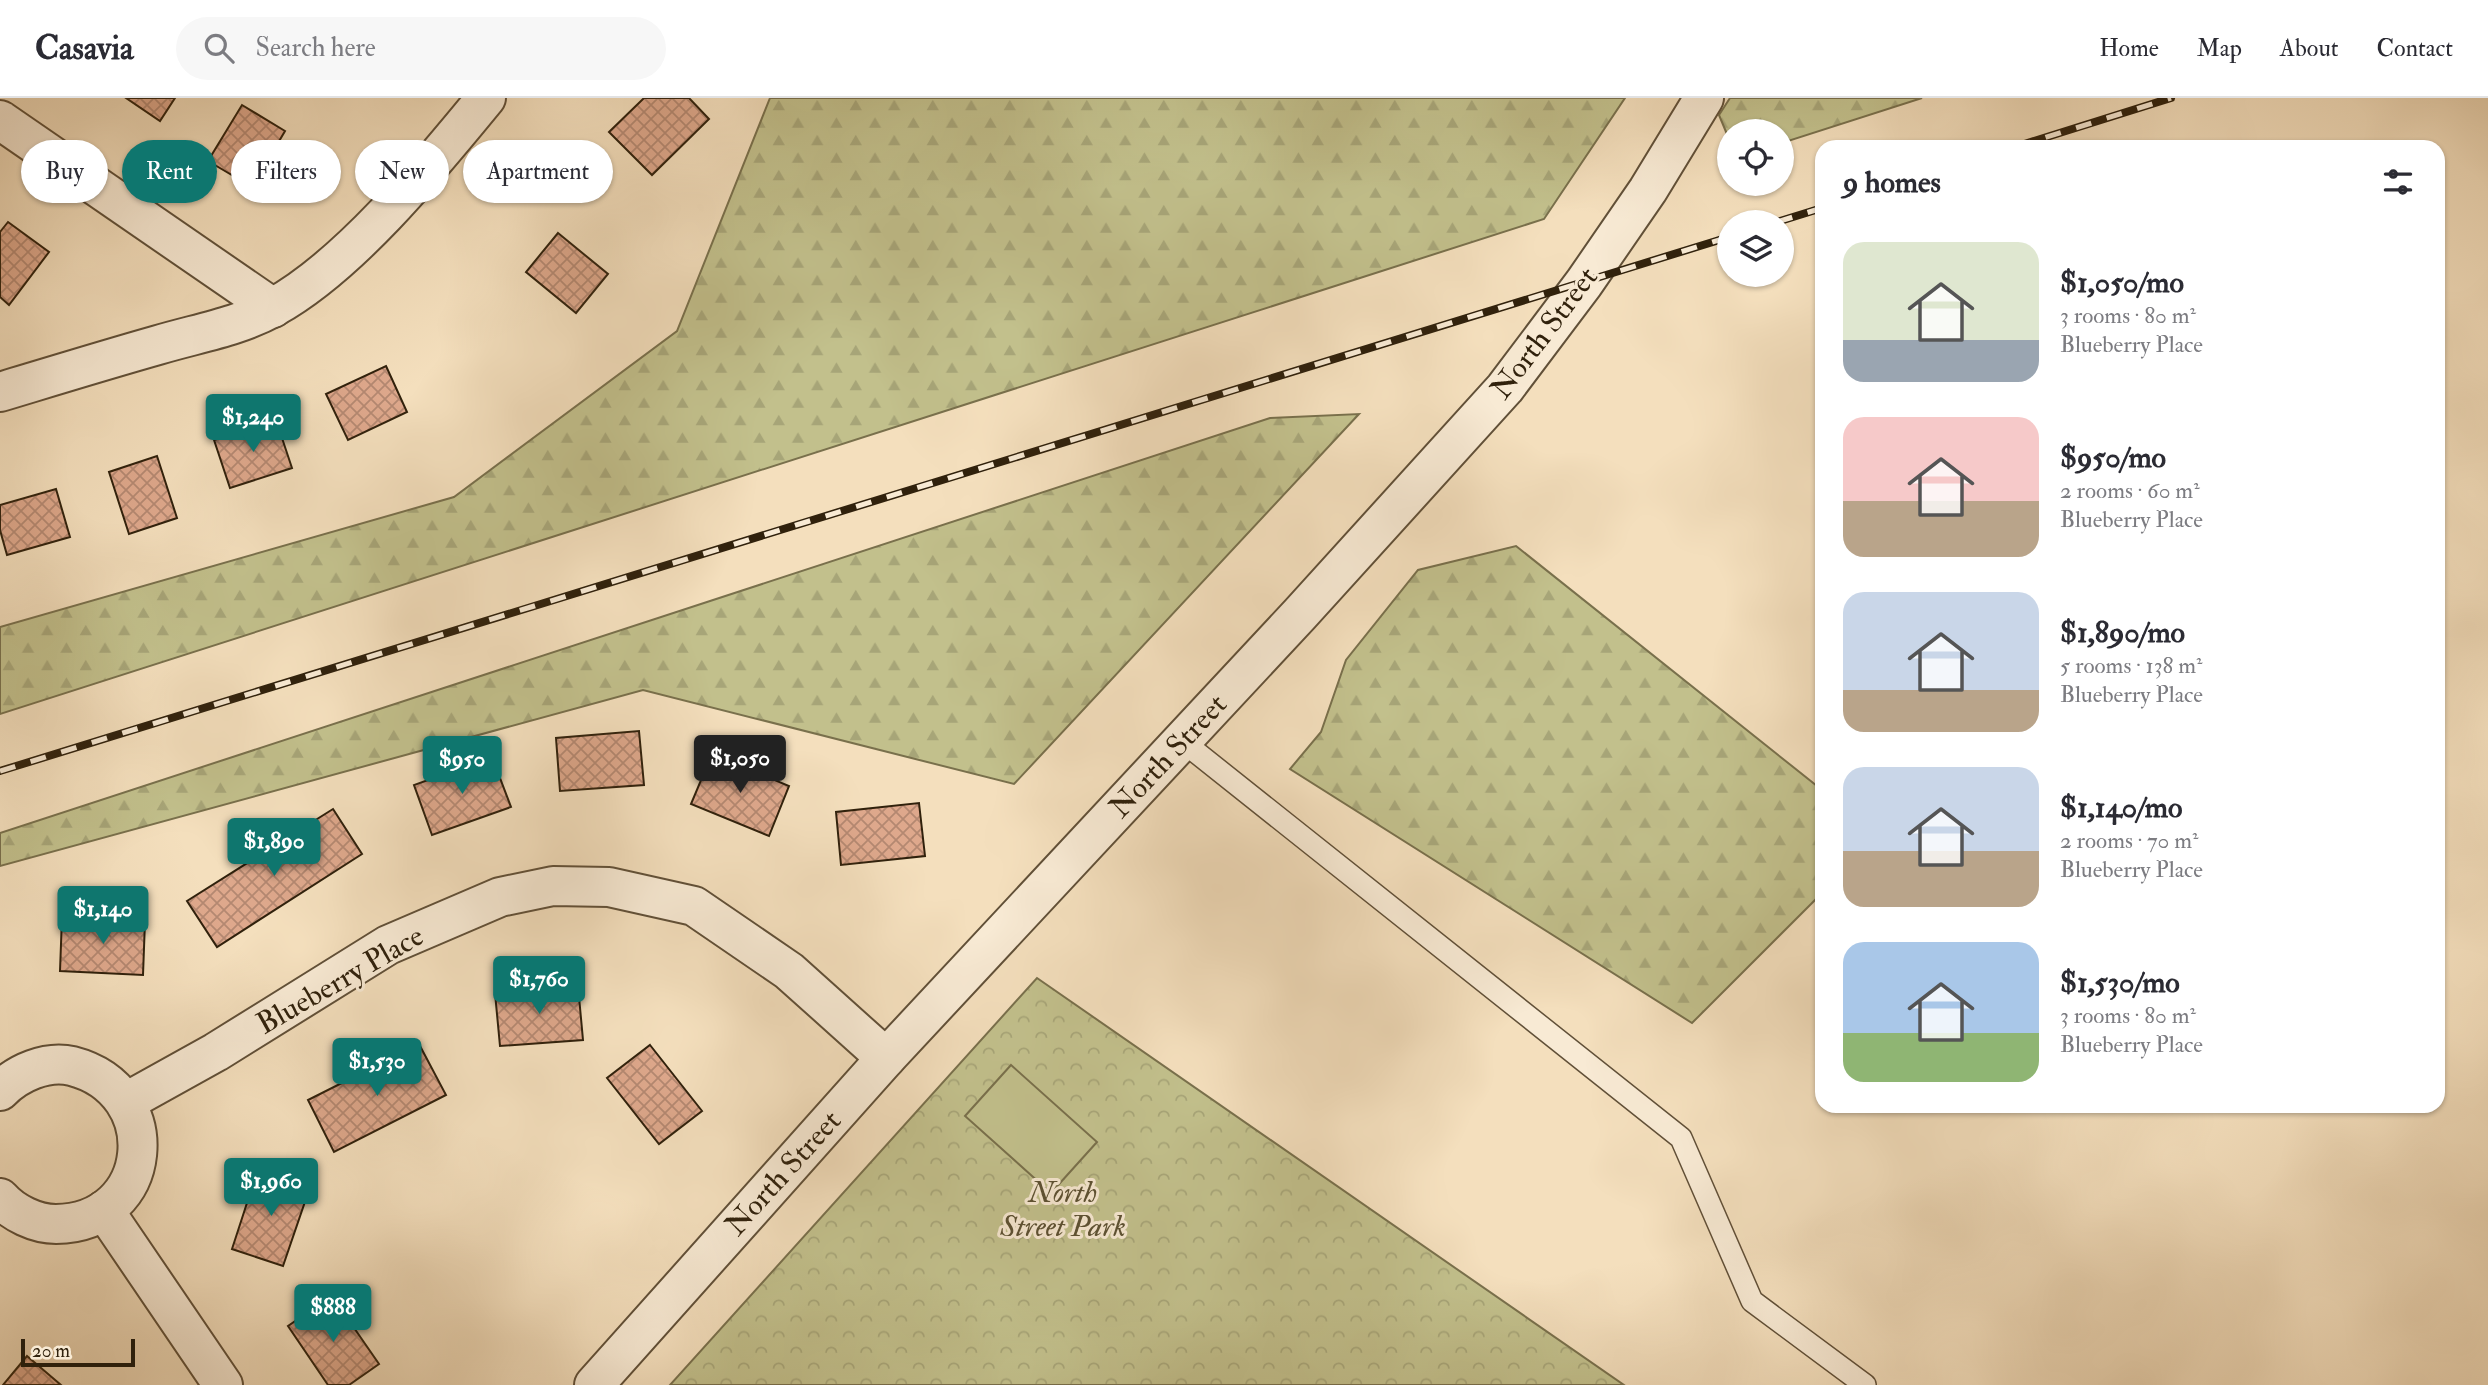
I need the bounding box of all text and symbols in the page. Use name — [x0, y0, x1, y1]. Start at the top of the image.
search box — [176, 17, 666, 80]
text: Casavia — [35, 28, 134, 69]
icon: search — [200, 29, 238, 67]
text: Search here — [256, 32, 376, 64]
text: Home — [2099, 33, 2159, 64]
text: Map — [2197, 33, 2242, 64]
text: About — [2280, 33, 2339, 64]
text: Contact — [2377, 33, 2453, 64]
map controls — [1717, 119, 1794, 287]
button: locate — [1717, 119, 1794, 196]
chip: Buy — [21, 140, 108, 203]
chip: Rent — [122, 140, 217, 203]
chip: Filters — [231, 140, 341, 203]
chip: New — [355, 140, 449, 203]
chip: Apartment — [463, 140, 613, 203]
icon: filters — [2379, 163, 2417, 201]
text: 9 homes — [1843, 164, 1941, 201]
button: layers — [1717, 210, 1794, 287]
street label: North Street — [1482, 259, 1606, 406]
text: $1,050/mo — [2060, 264, 2184, 301]
icon: home — [1899, 270, 1983, 354]
text: 3 rooms · 80 m² — [2060, 301, 2196, 330]
text: Blueberry Place — [2060, 330, 2203, 359]
pin: $1,240 — [196, 394, 310, 454]
text: $1,240 — [222, 402, 284, 431]
text: $950/mo — [2060, 439, 2166, 476]
icon: home — [1899, 445, 1983, 529]
text: 2 rooms · 60 m² — [2060, 476, 2200, 505]
text: Blueberry Place — [2060, 505, 2203, 534]
text: $1,890/mo — [2060, 614, 2185, 651]
icon: home — [1899, 620, 1983, 704]
text: 5 rooms · 138 m² — [2060, 651, 2203, 680]
text: Blueberry Place — [2060, 680, 2203, 709]
street label: North Street — [1101, 686, 1235, 826]
pin: $950 — [421, 736, 503, 796]
pin: $1,050 — [683, 736, 797, 795]
text: $1,050 — [710, 743, 770, 772]
text: $950 — [439, 744, 485, 773]
text: $1,140/mo — [2060, 789, 2182, 826]
icon: home — [1899, 795, 1983, 879]
pin: $1,890 — [217, 818, 331, 878]
text: $1,890 — [243, 826, 305, 855]
text: 2 rooms · 70 m² — [2060, 826, 2199, 855]
text: Blueberry Place — [2060, 855, 2203, 884]
pin: $1,140 — [46, 886, 160, 946]
text: $1,140 — [73, 894, 133, 923]
street label: Blueberry Place — [250, 917, 430, 1043]
pin: $1,760 — [482, 956, 596, 1016]
text: $1,760 — [509, 964, 569, 993]
text: $1,530/mo — [2060, 964, 2180, 1001]
icon: home — [1899, 970, 1983, 1054]
text: 3 rooms · 80 m² — [2060, 1001, 2196, 1030]
text: Blueberry Place — [2060, 1030, 2203, 1059]
pin: $1,530 — [320, 1038, 434, 1098]
text: $1,530 — [348, 1046, 406, 1075]
street label: North Street — [717, 1103, 849, 1243]
pin: $1,960 — [214, 1158, 328, 1218]
text: $1,960 — [240, 1166, 302, 1195]
park label: North Street Park — [999, 1174, 1126, 1245]
pin: $888 — [292, 1284, 374, 1344]
text: $888 — [310, 1292, 356, 1321]
scale bar — [21, 1336, 135, 1368]
text: 20 m — [32, 1339, 70, 1363]

